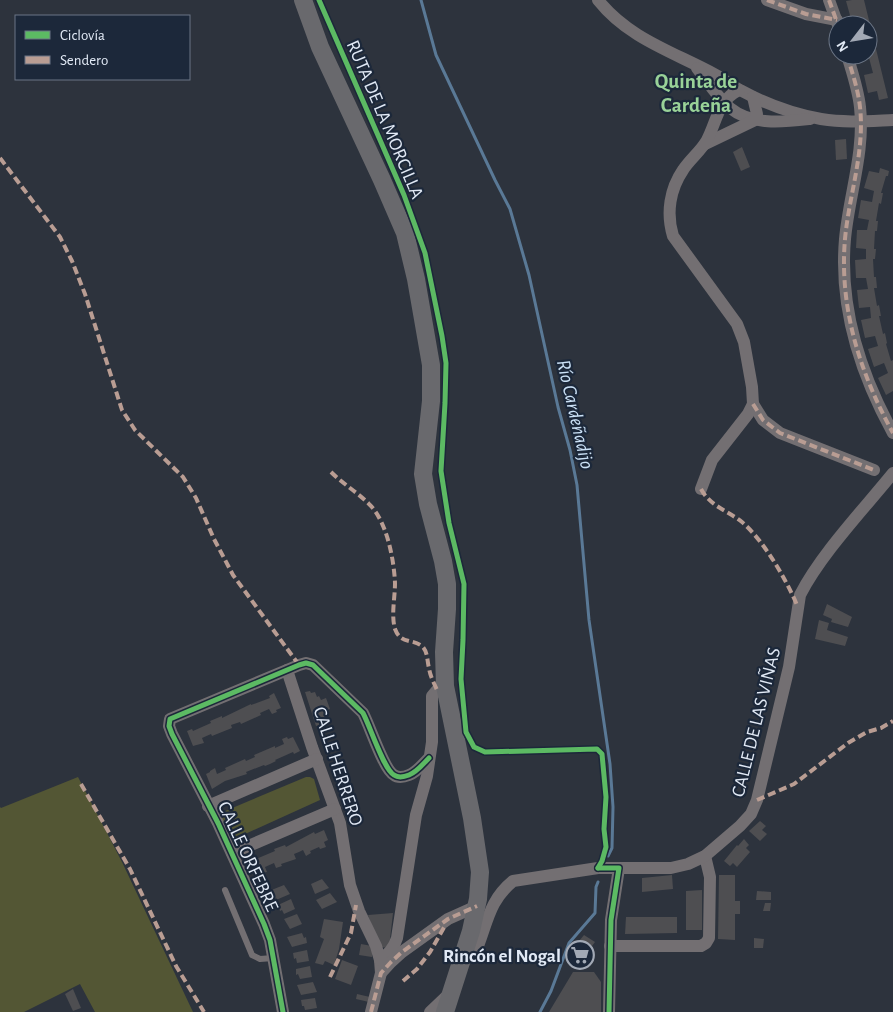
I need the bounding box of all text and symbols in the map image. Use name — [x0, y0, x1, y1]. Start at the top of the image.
legend — [15, 15, 190, 80]
north arrow — [828, 15, 878, 65]
text: Ciclovía — [60, 28, 105, 43]
street label: RUTA DE LA MORCILLA — [343, 38, 427, 202]
text: N — [834, 38, 851, 54]
text: Sendero — [60, 53, 108, 68]
district label: Quinta de Cardeña — [655, 71, 737, 116]
water label: Río Cardeñadijo — [553, 358, 597, 471]
street label: CALLE DE LAS VIÑAS — [727, 645, 784, 799]
street label: CALLE HERRERO — [309, 705, 366, 828]
street label: CALLE ORFEBRE — [214, 799, 281, 915]
supermarket icon: Rincón el Nogal — [565, 940, 595, 970]
place label: Rincón el Nogal — [443, 947, 561, 966]

